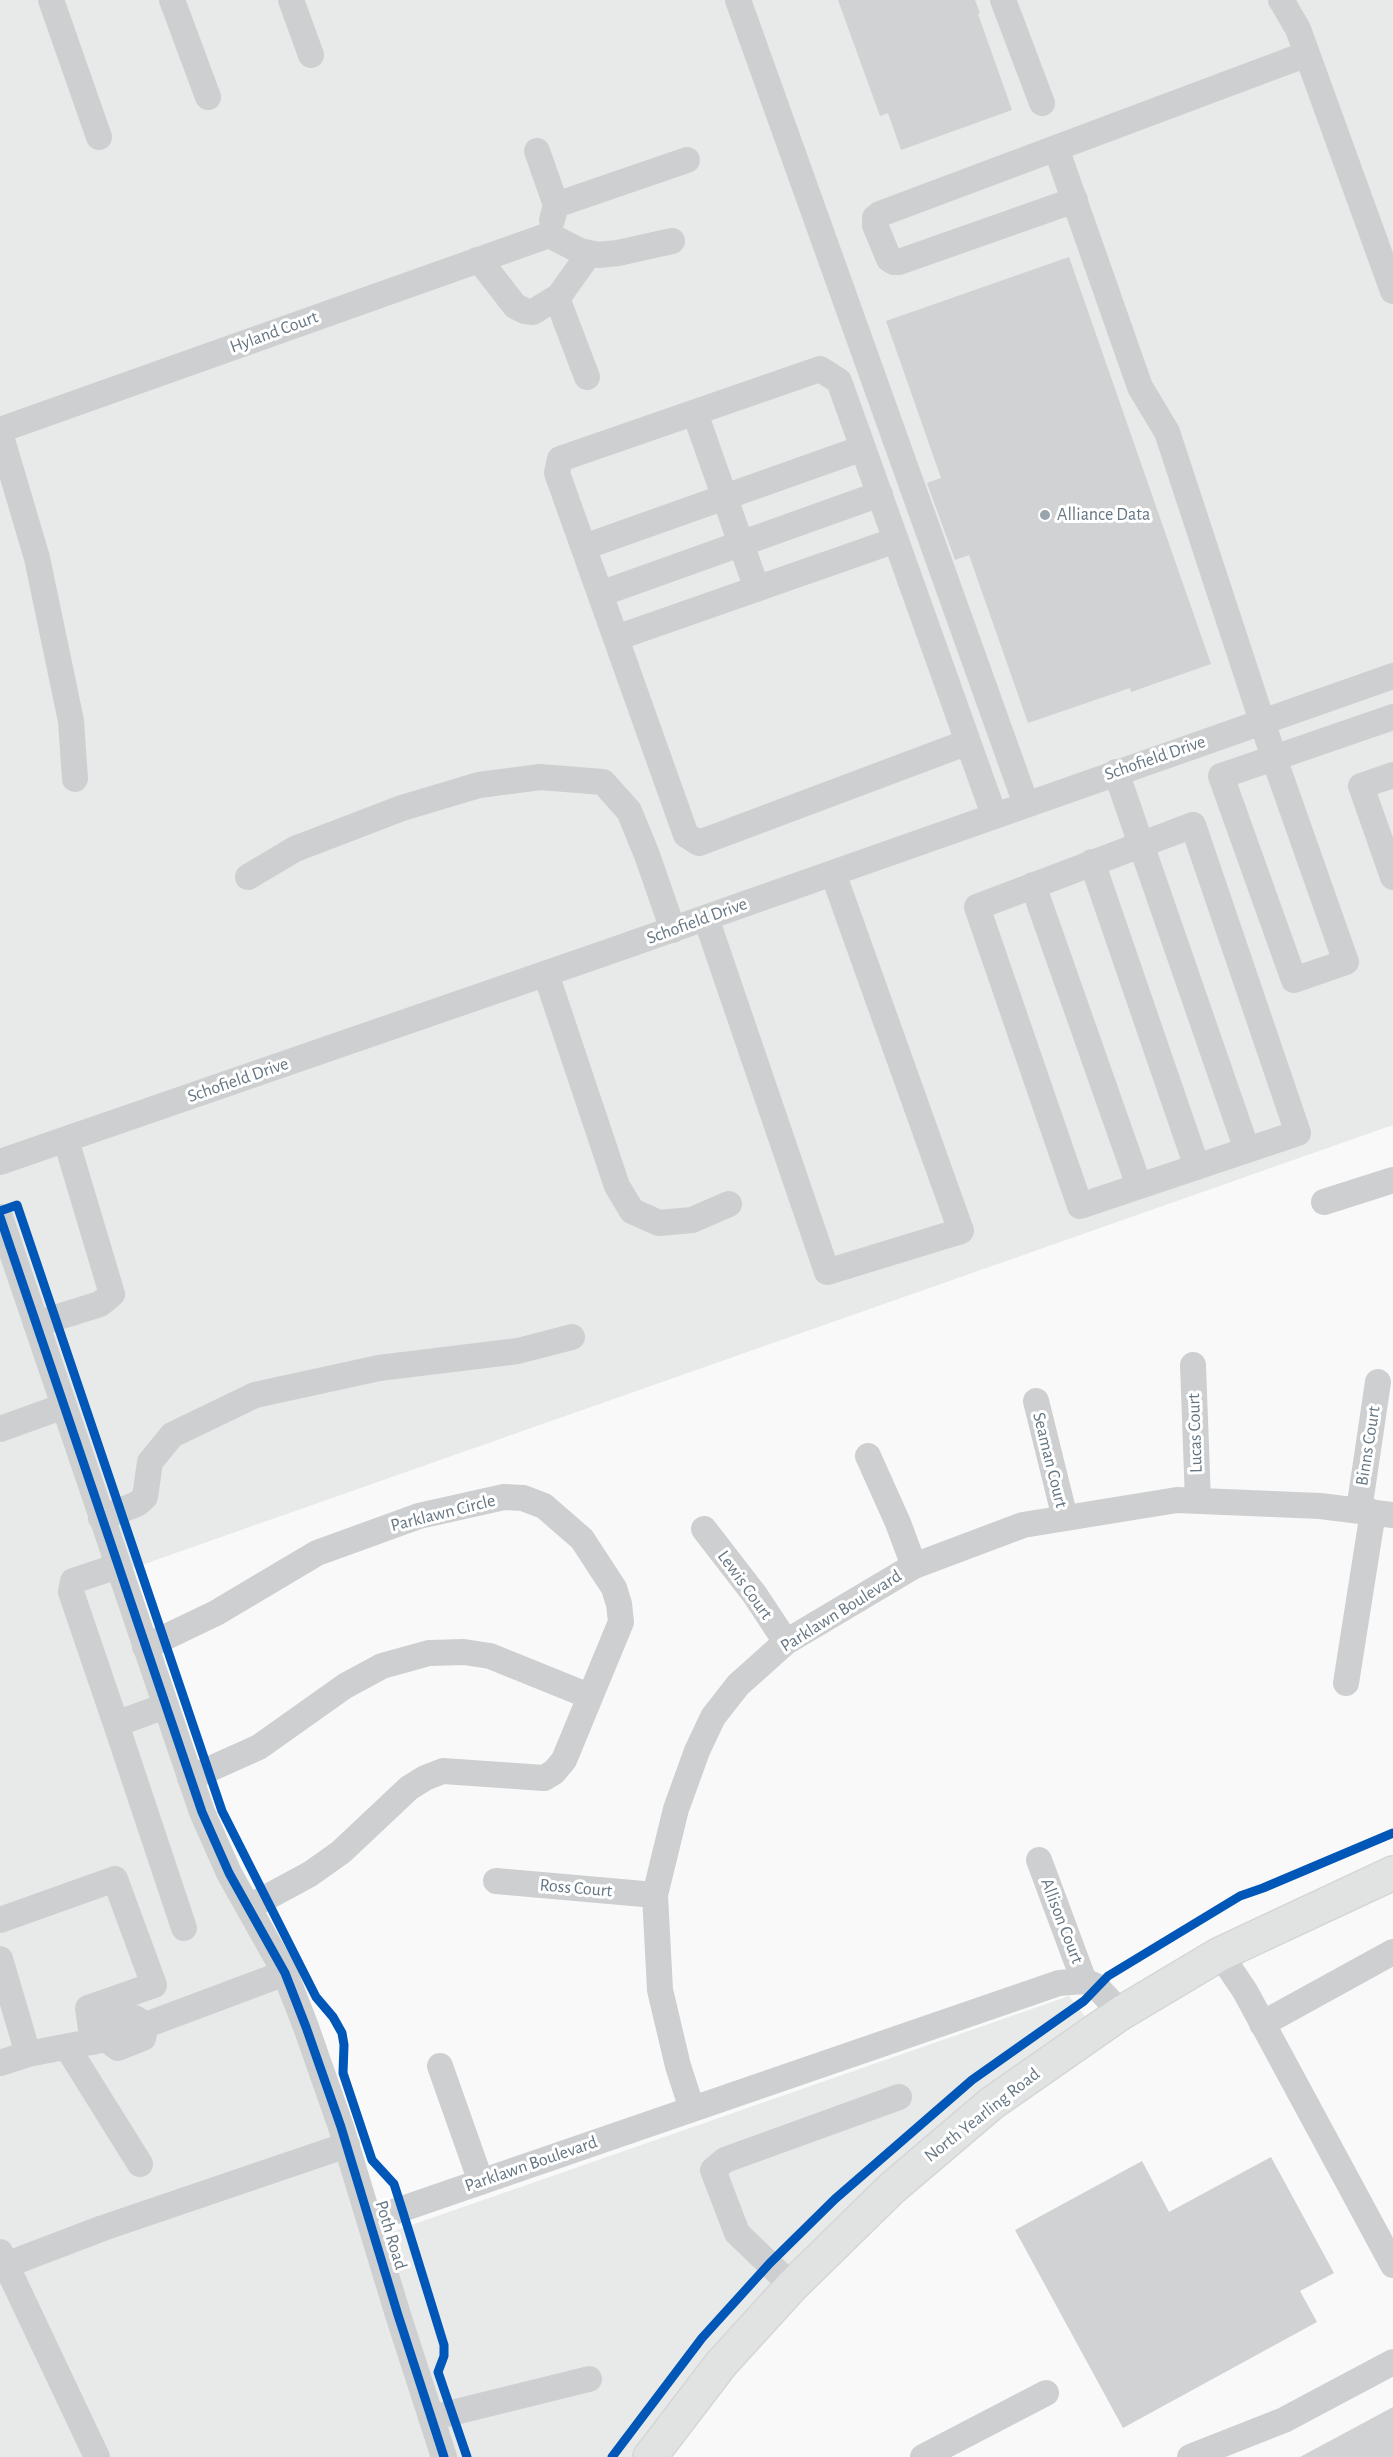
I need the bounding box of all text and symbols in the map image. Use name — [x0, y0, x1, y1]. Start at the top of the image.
street label: Hyland Court — [227, 306, 321, 358]
place label: Alliance Data — [1057, 504, 1150, 526]
marker: Alliance Data — [1038, 508, 1052, 522]
street label: Schofield Drive — [1102, 731, 1208, 785]
street label: Schofield Drive — [644, 893, 750, 949]
street label: Schofield Drive — [185, 1053, 291, 1107]
street label: Lucas Court — [1183, 1393, 1207, 1473]
street label: Binns Court — [1351, 1405, 1385, 1487]
street label: Seaman Court — [1028, 1410, 1072, 1510]
street label: Parklawn Circle — [388, 1490, 498, 1536]
street label: Lewis Court — [713, 1546, 777, 1624]
street label: Parklawn Boulevard — [776, 1565, 906, 1657]
street label: Ross Court — [539, 1874, 613, 1902]
street label: Allison Court — [1036, 1875, 1088, 1967]
street label: North Yearling Road — [920, 2063, 1044, 2167]
street label: Parklawn Boulevard — [462, 2131, 600, 2197]
street label: Poth Road — [370, 2198, 412, 2272]

